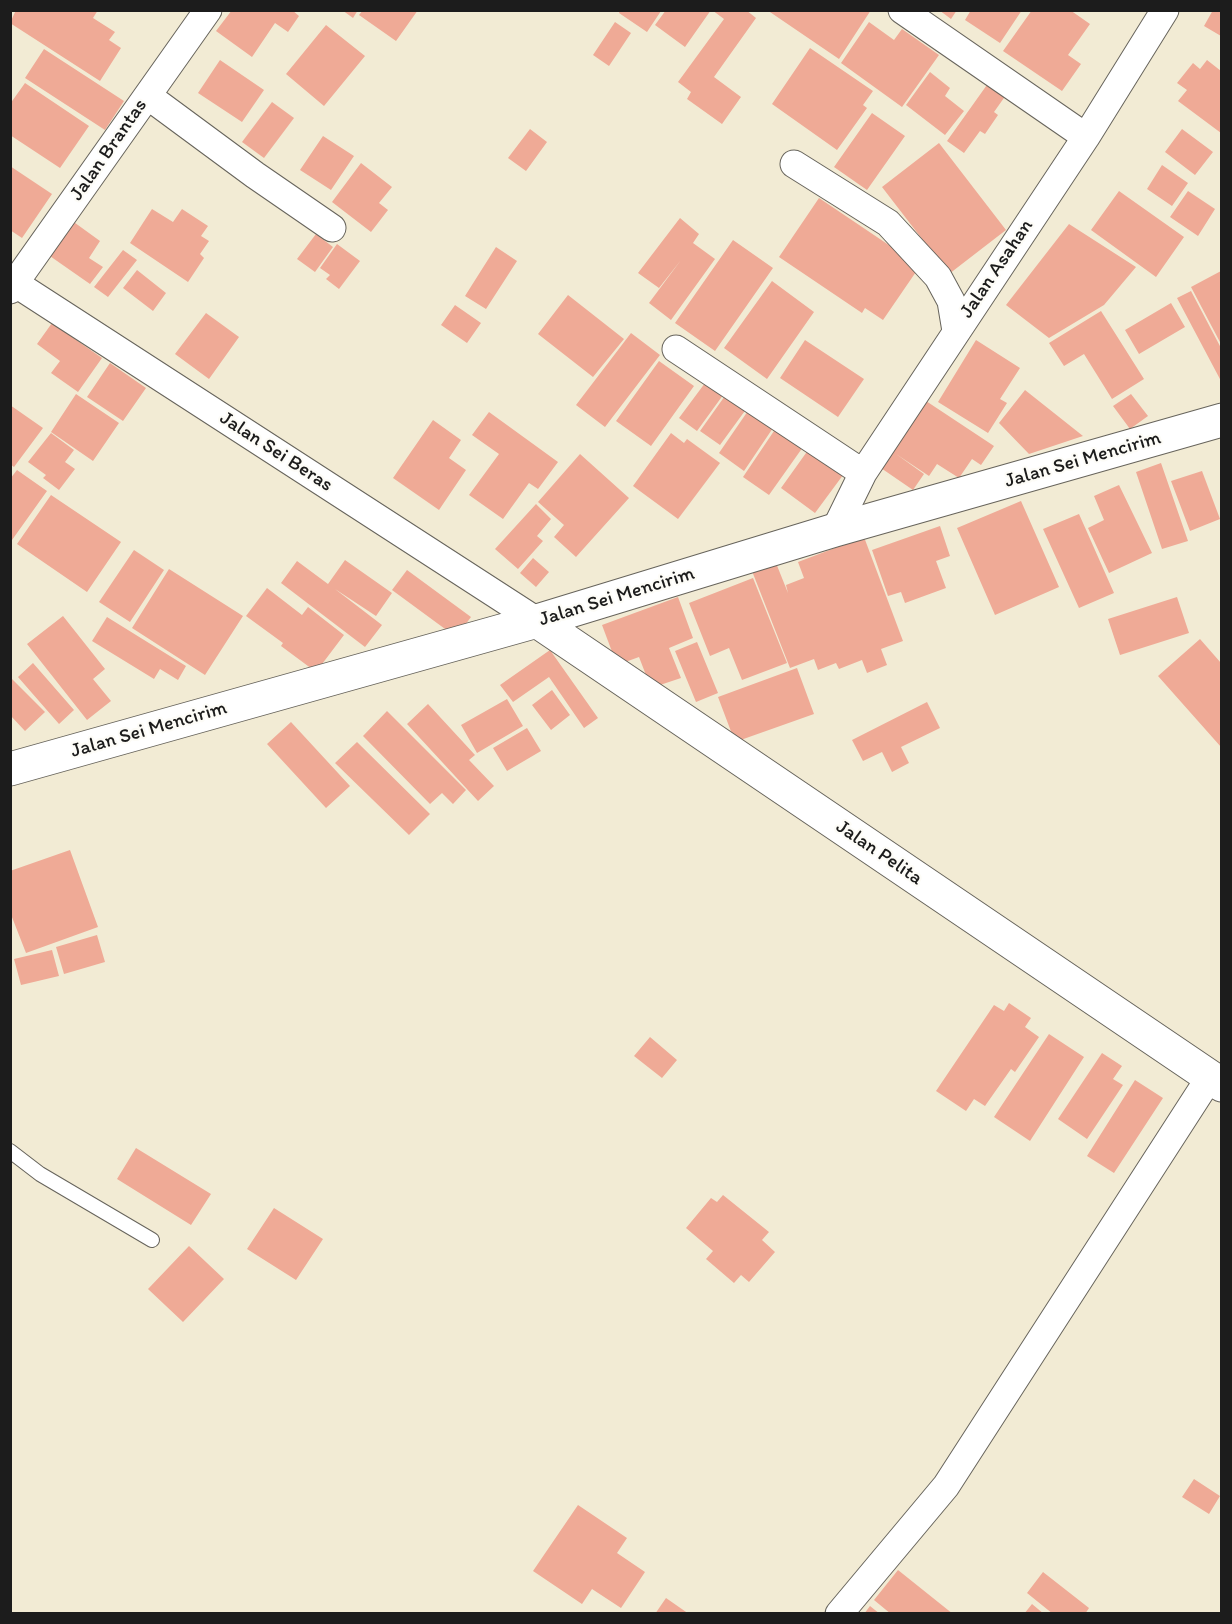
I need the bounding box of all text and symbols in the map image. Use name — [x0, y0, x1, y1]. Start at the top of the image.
street label: Jalan Brantas — [65, 95, 153, 205]
street label: Jalan Asahan — [955, 215, 1039, 323]
street label: Jalan Sei Beras — [215, 407, 337, 497]
street label: Jalan Sei Mencirim — [1002, 426, 1164, 494]
street label: Jalan Sei Mencirim — [536, 562, 698, 632]
street label: Jalan Sei Mencirim — [68, 696, 230, 764]
street label: Jalan Pelita — [831, 815, 927, 891]

